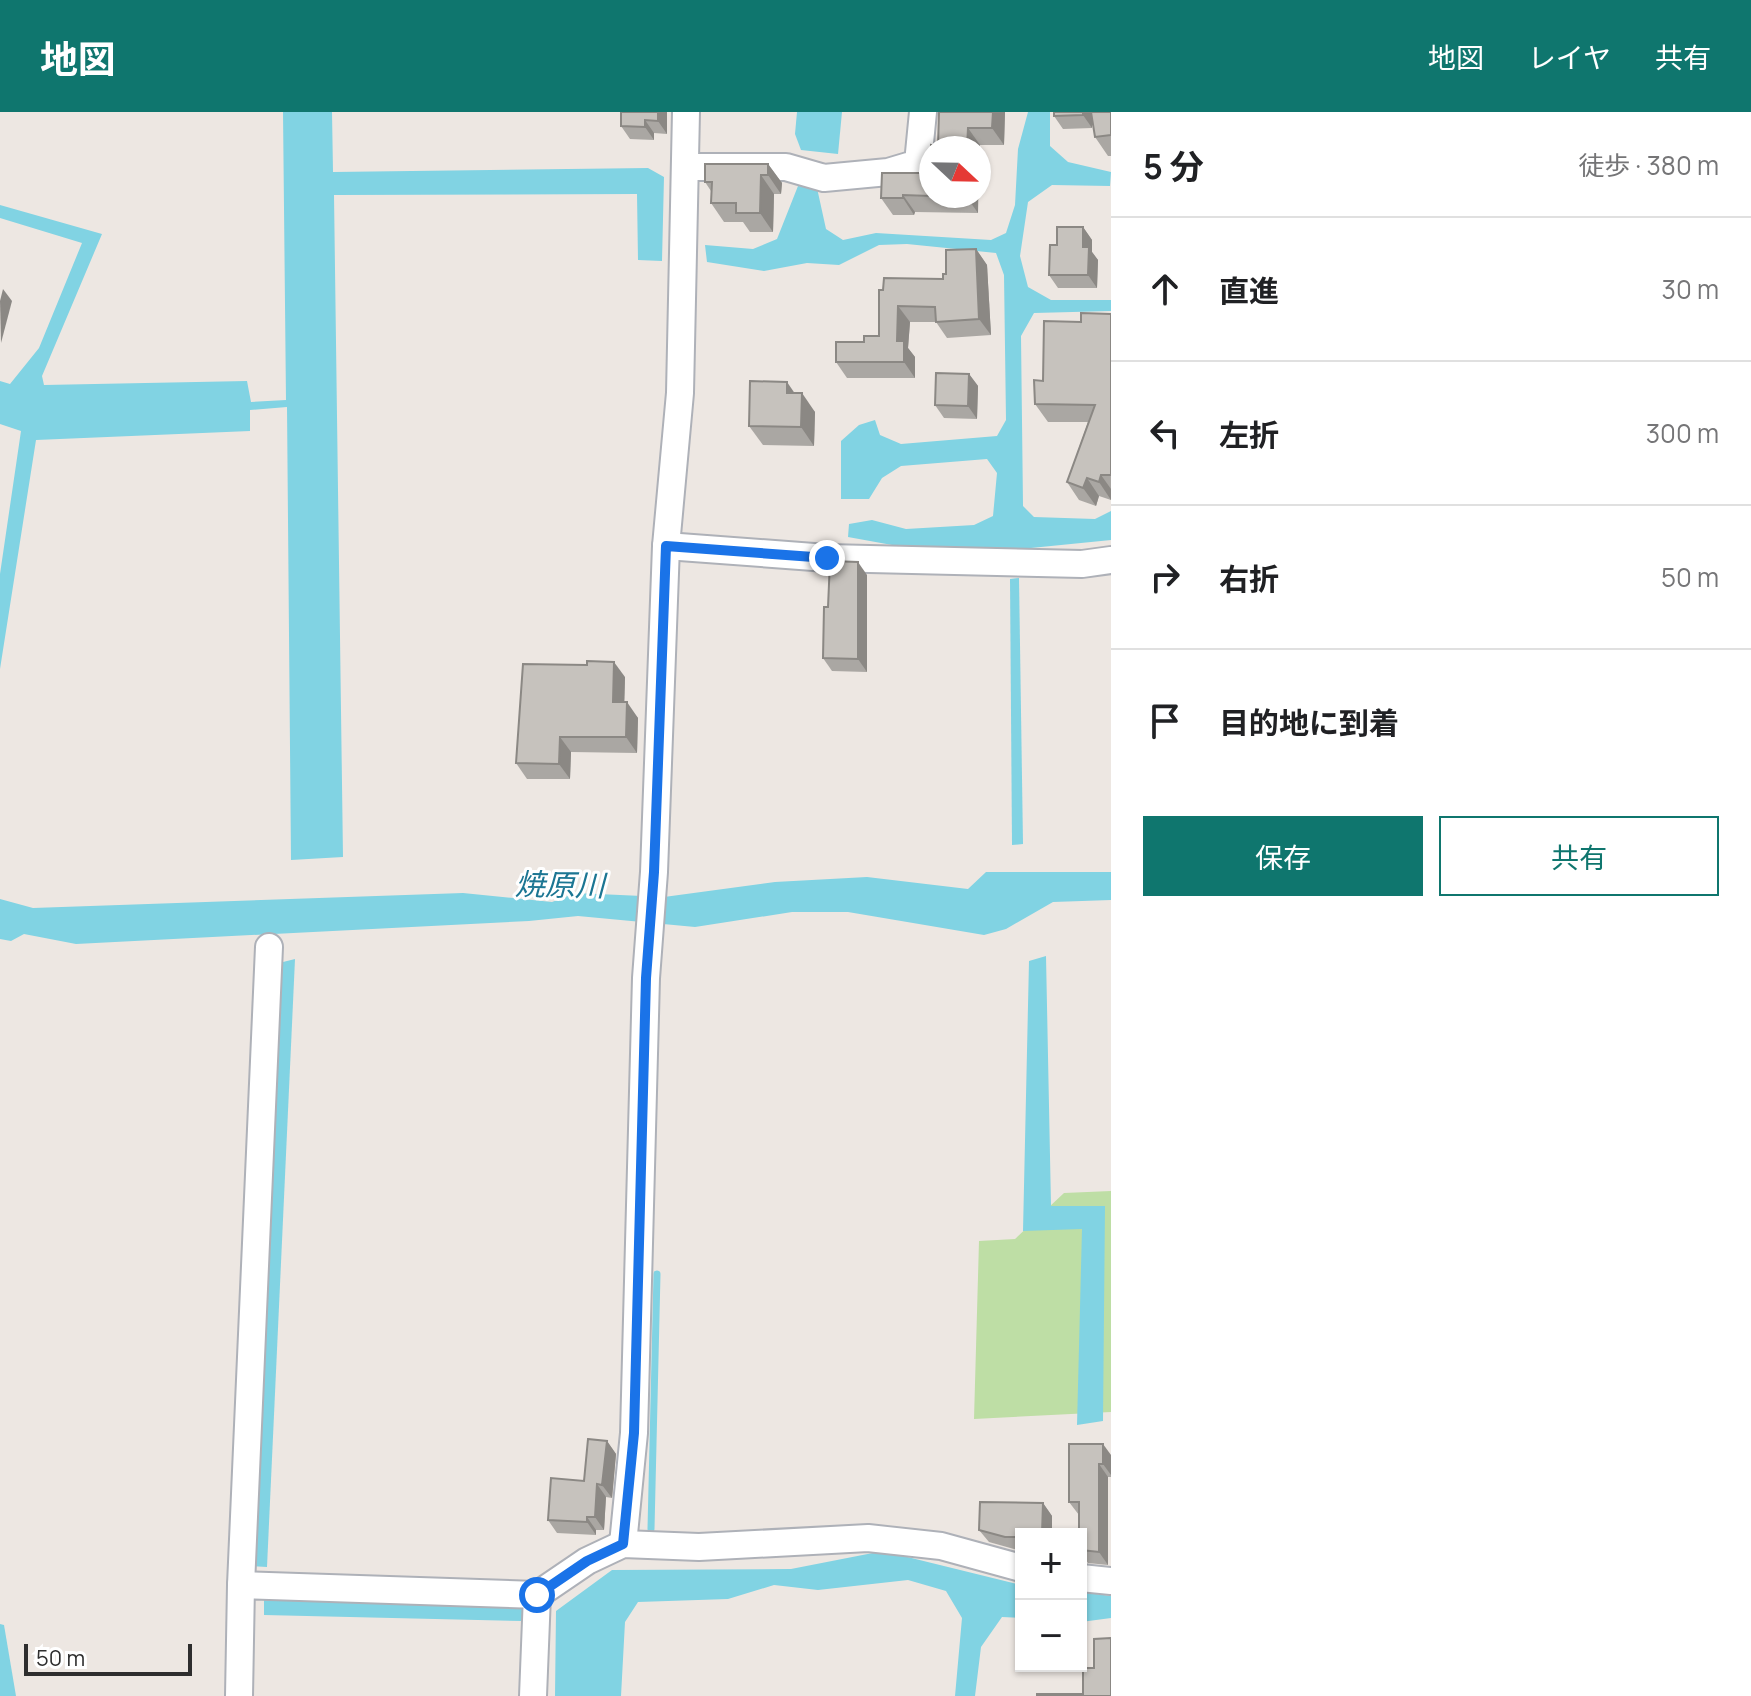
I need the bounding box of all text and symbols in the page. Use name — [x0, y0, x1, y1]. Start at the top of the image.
text: 地図 — [40, 32, 116, 84]
text: 地図 — [1428, 38, 1484, 76]
text: レイヤ — [1528, 38, 1611, 76]
text: 共有 — [1655, 38, 1711, 76]
north arrow — [919, 136, 991, 208]
text: 5 分 — [1143, 143, 1204, 189]
text: 徒歩 · 380 m — [1578, 147, 1719, 183]
icon: ahead — [1143, 267, 1187, 311]
text: 直進 — [1219, 270, 1279, 311]
text: 30 m — [1662, 271, 1719, 307]
icon: left — [1143, 411, 1187, 455]
text: 左折 — [1219, 414, 1279, 455]
text: 300 m — [1646, 415, 1719, 451]
route end — [809, 540, 845, 576]
icon: right — [1143, 555, 1187, 599]
text: 右折 — [1219, 558, 1279, 599]
text: 50 m — [1661, 559, 1719, 595]
icon: arrive — [1143, 699, 1187, 743]
text: 目的地に到着 — [1219, 702, 1399, 743]
button: 保存 — [1143, 816, 1423, 896]
button: 共有 — [1439, 816, 1719, 896]
water label: 焼原川 — [515, 863, 608, 905]
map controls — [1015, 1528, 1087, 1672]
button: + — [1015, 1528, 1087, 1600]
route start — [519, 1577, 555, 1613]
button: − — [1015, 1600, 1087, 1672]
scale bar — [24, 1640, 192, 1676]
text: 50 m — [36, 1643, 85, 1673]

